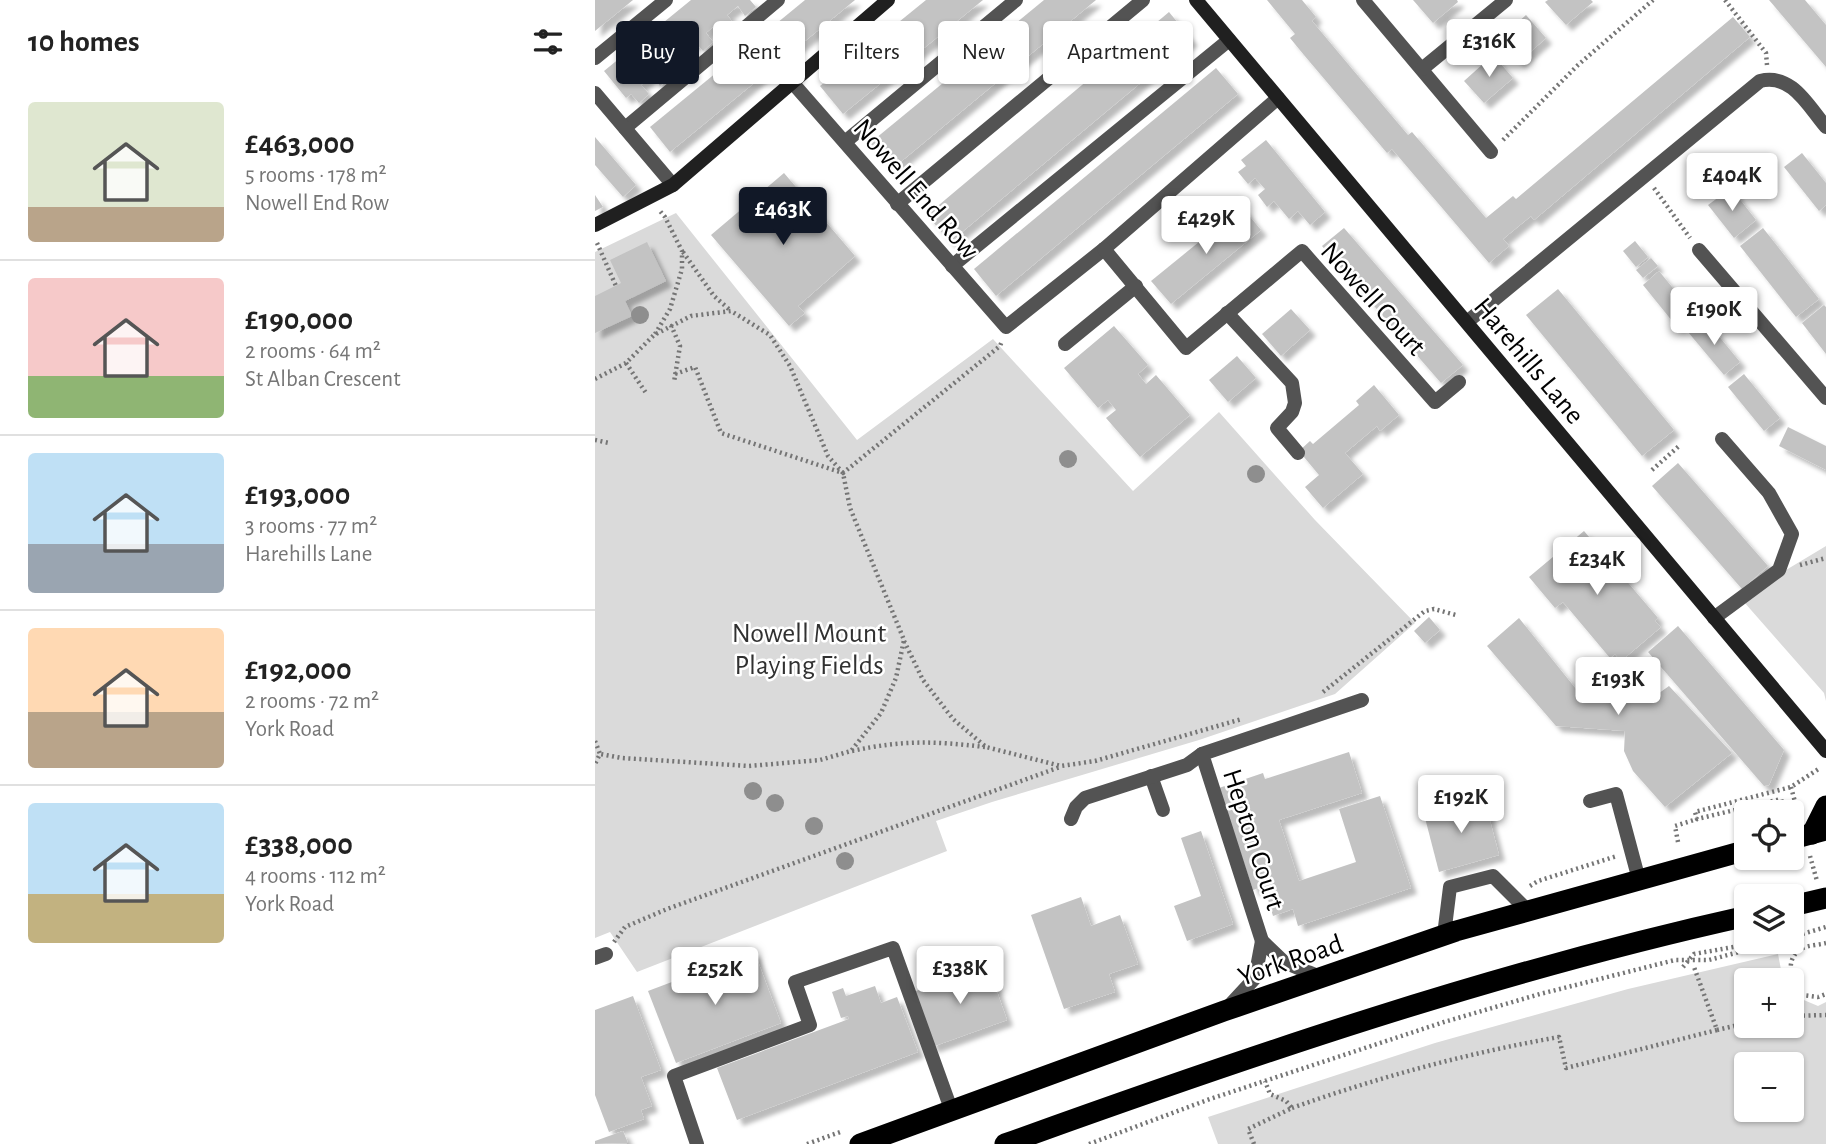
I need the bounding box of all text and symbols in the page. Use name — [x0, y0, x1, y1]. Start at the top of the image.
pin: £316K — [1440, 20, 1538, 79]
chip: Buy — [616, 21, 699, 84]
chip: Rent — [713, 21, 805, 84]
chip: Filters — [819, 21, 924, 84]
chip: New — [938, 21, 1029, 84]
chip: Apartment — [1043, 21, 1193, 84]
icon: filters — [529, 23, 567, 61]
text: 10 homes — [28, 27, 139, 57]
text: £316K — [1463, 30, 1516, 53]
street label: Nowell End Row — [847, 114, 984, 265]
text: £463,000 — [245, 129, 355, 159]
icon: home — [84, 130, 168, 214]
pin: £404K — [1683, 154, 1781, 213]
text: 5 rooms · 178 m² — [245, 164, 387, 187]
text: £404K — [1703, 164, 1761, 187]
pin: £463K — [734, 188, 832, 247]
text: Nowell End Row — [245, 192, 389, 215]
pin: £429K — [1157, 196, 1255, 256]
text: £463K — [755, 198, 811, 221]
text: £429K — [1177, 207, 1235, 230]
street label: Nowell Court — [1315, 237, 1430, 361]
pin: £190K — [1665, 288, 1763, 347]
street label: Harehills Lane — [1468, 293, 1589, 430]
text: £190K — [1686, 298, 1742, 321]
text: £190,000 — [245, 305, 353, 335]
icon: home — [84, 306, 168, 390]
text: 2 rooms · 64 m² — [245, 340, 381, 363]
text: St Alban Crescent — [245, 368, 401, 391]
text: £193,000 — [245, 480, 350, 510]
icon: home — [84, 481, 168, 565]
text: 3 rooms · 77 m² — [245, 515, 377, 538]
pin: £234K — [1548, 538, 1646, 597]
text: Harehills Lane — [245, 543, 372, 566]
text: £234K — [1569, 548, 1625, 571]
park label: Nowell Mount Playing Fields — [732, 620, 886, 680]
text: £192,000 — [245, 655, 352, 685]
icon: home — [84, 656, 168, 740]
pin: £193K — [1569, 658, 1667, 717]
text: £193K — [1592, 668, 1645, 691]
text: 2 rooms · 72 m² — [245, 690, 379, 713]
text: York Road — [245, 718, 334, 741]
street label: Hepton Court — [1217, 766, 1289, 914]
pin: £192K — [1412, 776, 1510, 835]
text: £192K — [1434, 786, 1488, 809]
map controls — [1734, 800, 1804, 1122]
button: locate — [1734, 800, 1804, 870]
text: £338,000 — [245, 830, 353, 860]
icon: home — [84, 831, 168, 915]
text: 4 rooms · 112 m² — [245, 865, 386, 888]
button: layers — [1734, 884, 1804, 954]
text: York Road — [245, 893, 334, 916]
street label: York Road — [1235, 930, 1347, 992]
pin: £338K — [911, 946, 1009, 1006]
pin: £252K — [666, 948, 764, 1007]
text: £338K — [933, 957, 987, 980]
text: £252K — [687, 958, 743, 981]
button: + — [1734, 968, 1804, 1038]
button: − — [1734, 1052, 1804, 1122]

